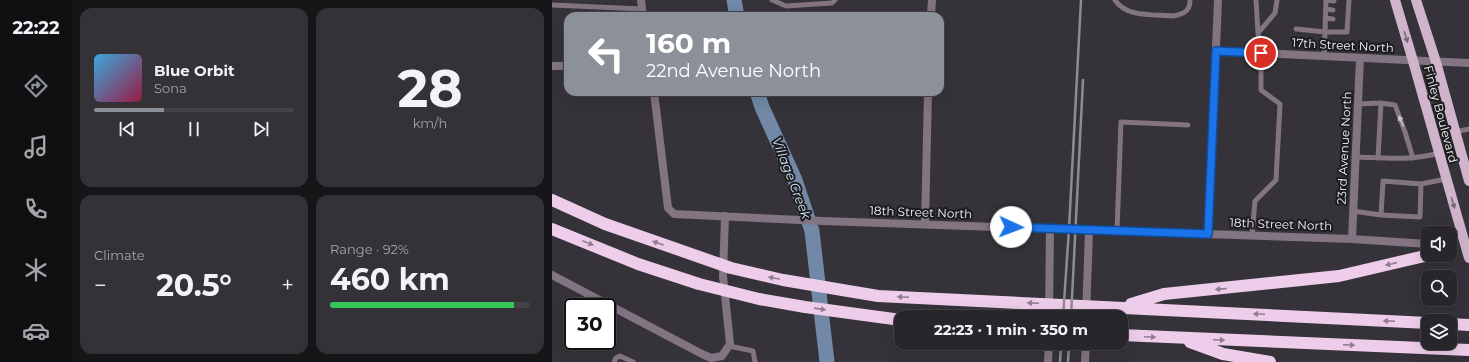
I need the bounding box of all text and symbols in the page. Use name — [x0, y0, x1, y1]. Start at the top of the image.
text: 22:22 — [12, 17, 60, 39]
text: 160 m — [646, 26, 731, 60]
icon: left — [580, 28, 632, 80]
one-way arrow — [1403, 32, 1409, 44]
street label: 17th Street North — [1292, 35, 1394, 55]
pin — [1244, 36, 1278, 70]
icon: arrive — [1250, 42, 1272, 64]
text: 28 — [397, 57, 463, 120]
text: 22nd Avenue North — [646, 60, 821, 82]
text: Blue Orbit — [154, 61, 234, 80]
street label: Finley Boulevard — [1421, 64, 1461, 164]
icon: directions — [22, 72, 50, 100]
text: Sona — [154, 80, 187, 96]
street label: 23rd Avenue North — [1334, 91, 1354, 205]
text: km/h — [413, 115, 447, 131]
one-way arrow — [1397, 115, 1403, 127]
icon: previous — [116, 118, 138, 140]
icon: pause — [183, 118, 205, 140]
icon: next — [250, 118, 272, 140]
icon: music — [22, 133, 50, 161]
water label: Village Creek — [769, 135, 815, 222]
icon: phone — [22, 195, 50, 223]
one-way arrow — [1450, 197, 1456, 209]
street label: 18th Street North — [869, 203, 973, 221]
position arrow — [990, 206, 1032, 248]
street label: 18th Street North — [1229, 215, 1333, 233]
map controls — [1421, 226, 1457, 350]
button: sound — [1421, 226, 1457, 262]
one-way arrow — [652, 240, 664, 246]
text: Range · 92% — [330, 241, 409, 257]
one-way arrow — [583, 241, 595, 247]
text: Climate — [94, 247, 145, 263]
icon: climate — [22, 256, 50, 284]
text: 460 km — [330, 261, 450, 298]
one-way arrow — [1385, 261, 1397, 267]
text: 20.5° — [156, 267, 232, 304]
button: search — [1421, 270, 1457, 306]
text: − — [94, 272, 107, 299]
text: + — [281, 272, 294, 299]
one-way arrow — [768, 274, 780, 280]
one-way arrow — [1215, 286, 1227, 292]
one-way arrow — [897, 293, 909, 300]
speed limit sign: 30 — [564, 298, 616, 350]
one-way arrow — [1026, 300, 1039, 306]
one-way arrow — [813, 306, 826, 312]
one-way arrow — [1253, 310, 1265, 317]
button: layers — [1421, 314, 1457, 350]
icon: car — [22, 317, 50, 345]
one-way arrow — [1383, 317, 1395, 324]
text: 22:23 · 1 min · 350 m — [934, 320, 1088, 339]
one-way arrow — [1144, 333, 1156, 340]
one-way arrow — [1213, 336, 1225, 343]
one-way arrow — [1343, 342, 1356, 348]

